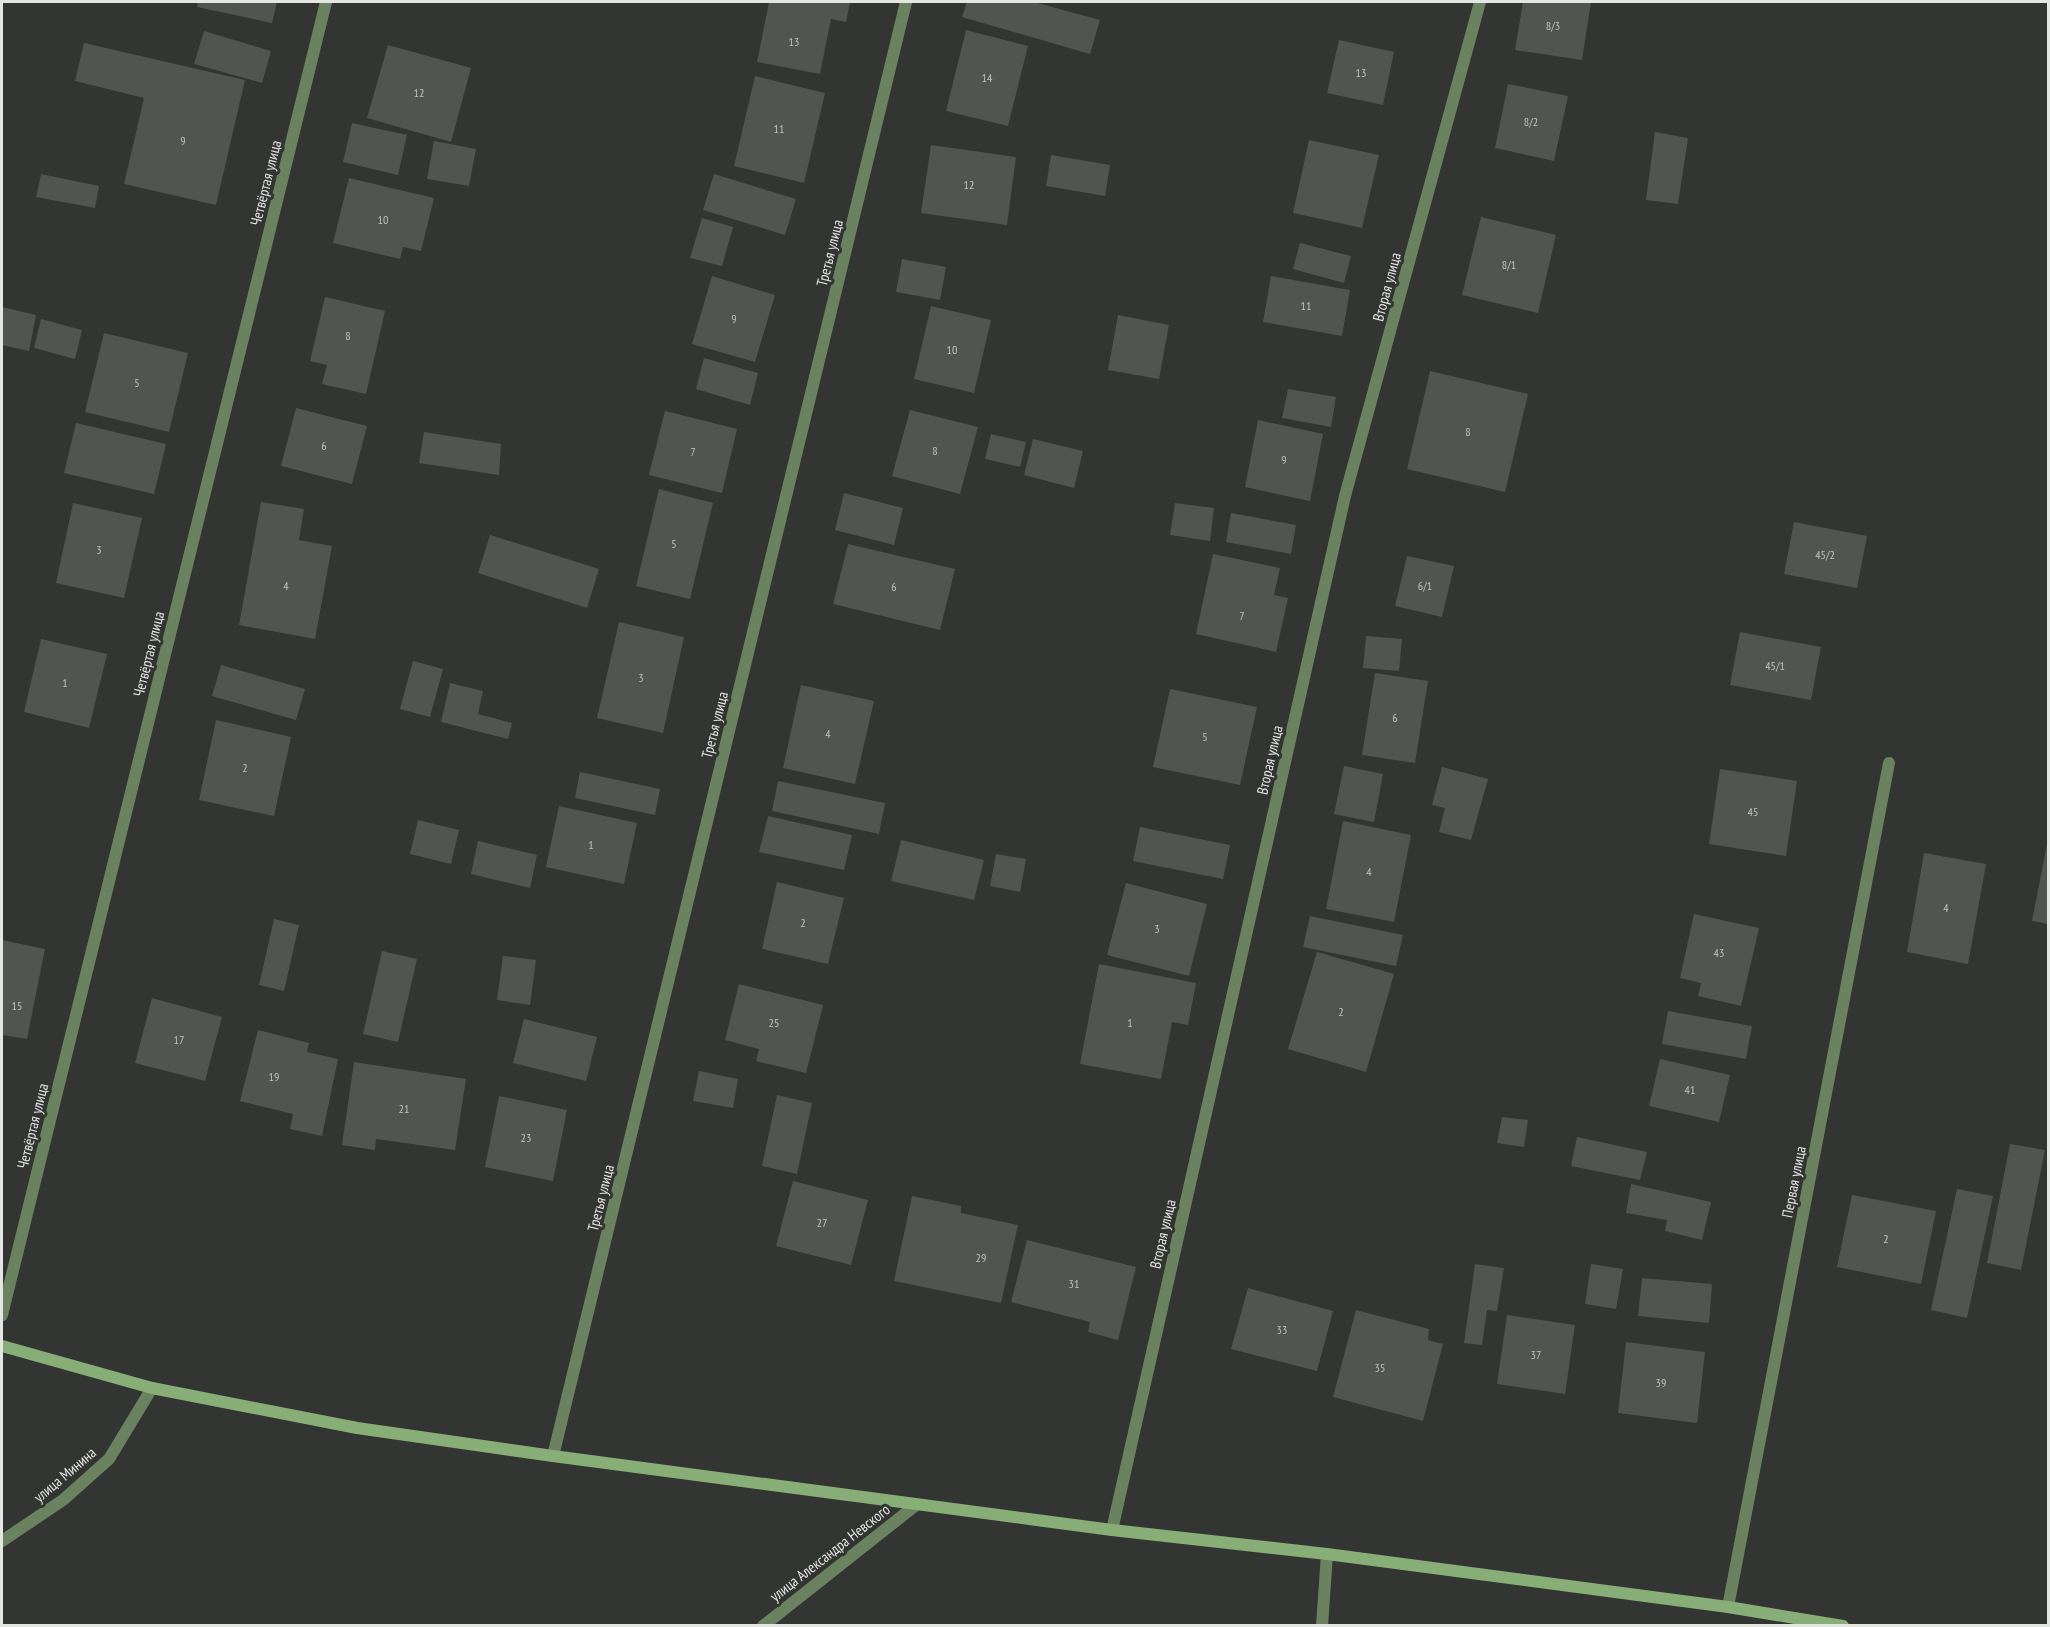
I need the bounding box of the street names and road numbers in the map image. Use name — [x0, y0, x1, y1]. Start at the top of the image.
street label: Четвёртая улица — [246, 138, 285, 228]
street label: Третья улица — [812, 217, 847, 288]
street label: Вторая улица — [1368, 250, 1405, 323]
street label: Четвёртая улица — [129, 609, 168, 699]
street label: Третья улица — [697, 689, 732, 760]
street label: Вторая улица — [1252, 723, 1287, 796]
street label: Четвёртая улица — [13, 1081, 52, 1171]
street label: Первая улица — [1777, 1145, 1810, 1219]
street label: Третья улица — [583, 1162, 618, 1233]
street label: Вторая улица — [1145, 1197, 1180, 1270]
street label: улица Минина — [30, 1443, 100, 1506]
street label: улица Александра Невского — [766, 1500, 894, 1605]

